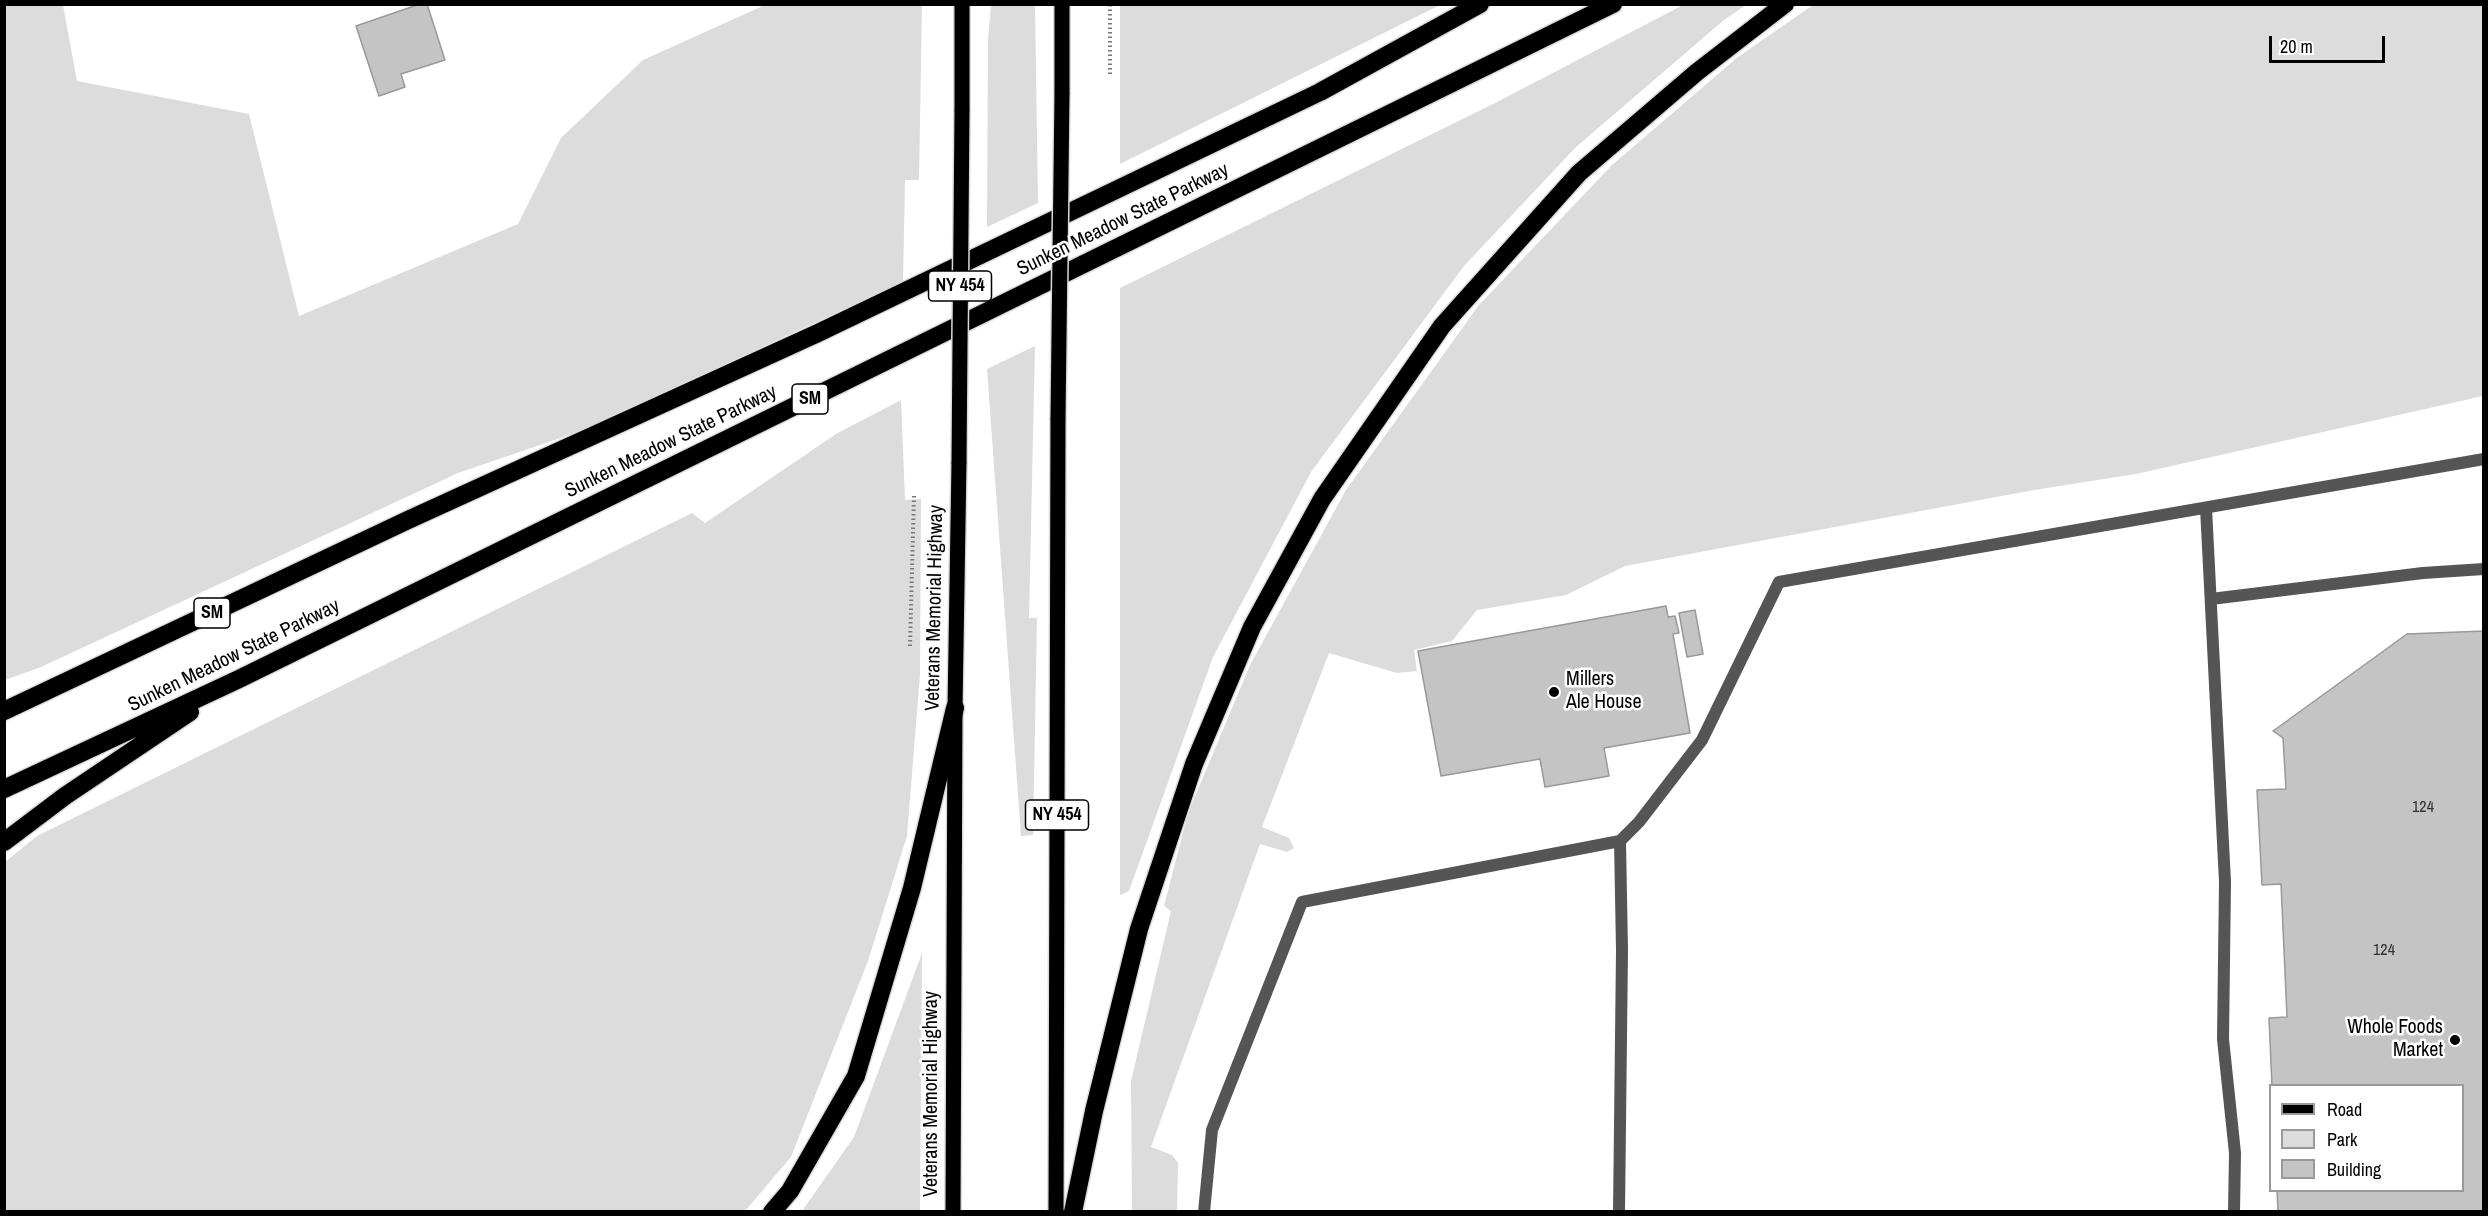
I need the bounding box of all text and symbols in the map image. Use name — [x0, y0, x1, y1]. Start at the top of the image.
scale bar — [2272, 24, 2388, 62]
text: 20 m — [2280, 34, 2313, 59]
street label: Sunken Meadow State Parkway — [1013, 158, 1233, 282]
road number: NY 454 — [928, 271, 992, 301]
street label: Sunken Meadow State Parkway — [561, 380, 781, 504]
road number: SM — [792, 384, 828, 414]
street label: Veterans Memorial Highway — [921, 505, 949, 711]
street label: Sunken Meadow State Parkway — [124, 594, 344, 718]
road number: SM — [194, 598, 230, 628]
place label: Millers Ale House — [1566, 668, 1642, 715]
marker: Millers Ale House — [1547, 685, 1561, 699]
house number: 124 — [2412, 798, 2434, 818]
road number: NY 454 — [1026, 800, 1088, 830]
house number: 124 — [2373, 941, 2395, 961]
street label: Veterans Memorial Highway — [920, 991, 944, 1197]
place label: Whole Foods Market — [2347, 1016, 2443, 1063]
marker: Whole Foods Market — [2448, 1033, 2462, 1047]
legend — [2269, 1084, 2464, 1192]
text: Road — [2327, 1097, 2362, 1122]
text: Park — [2327, 1127, 2357, 1152]
text: Building — [2327, 1157, 2381, 1182]

